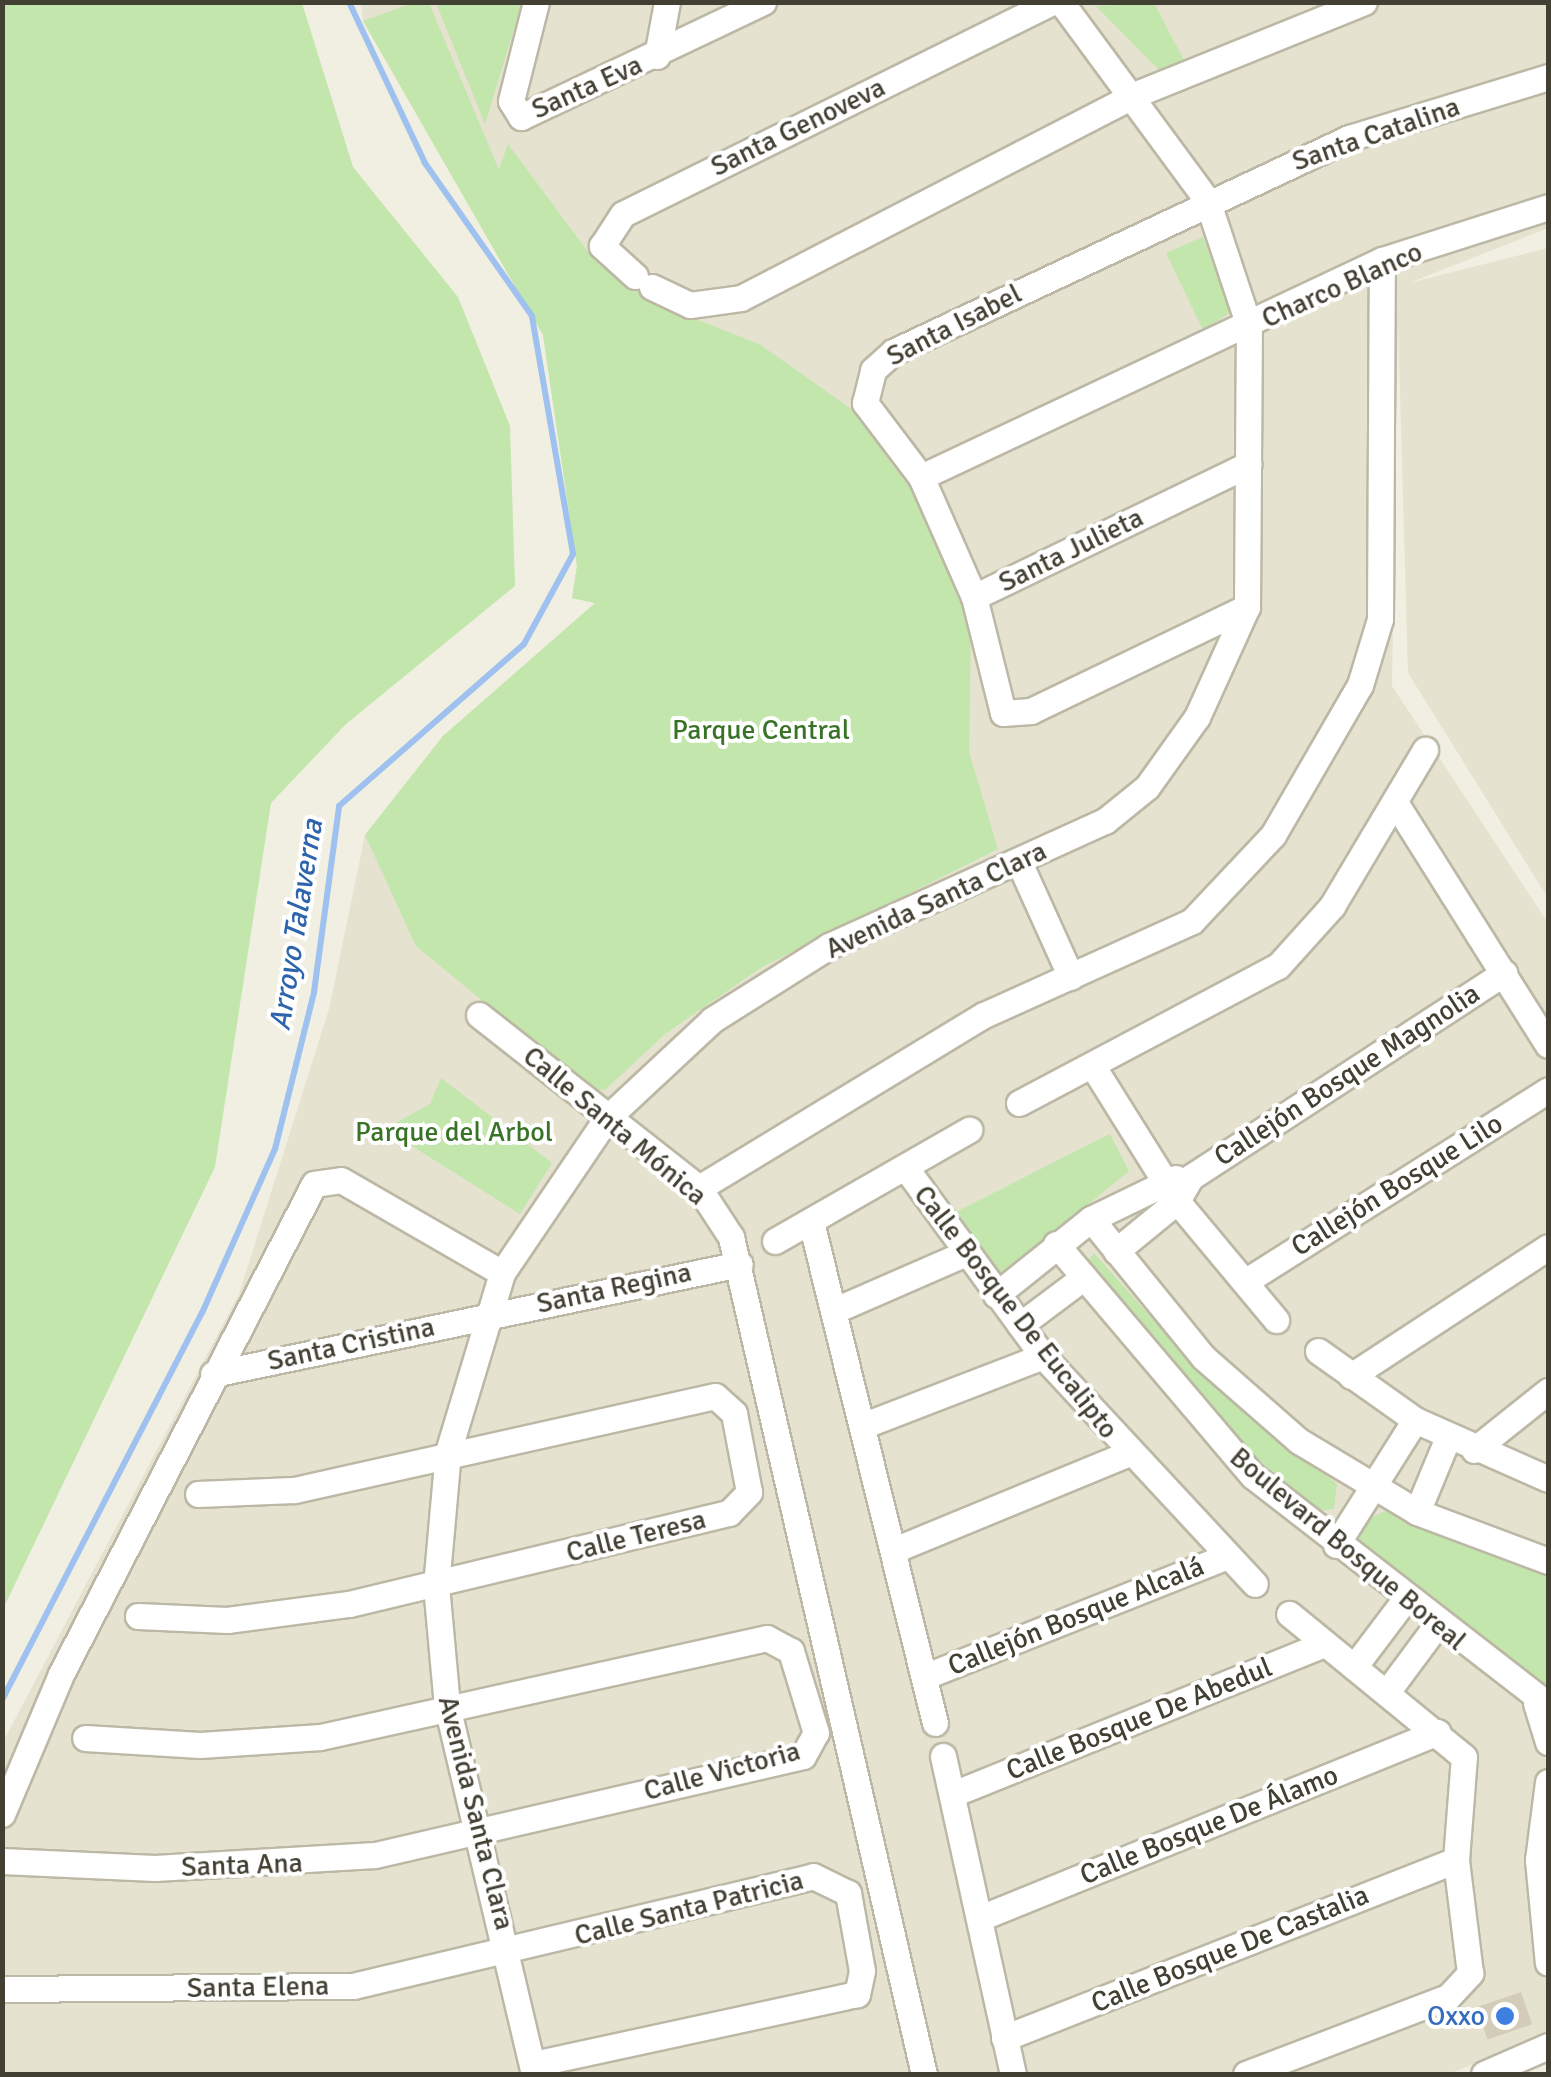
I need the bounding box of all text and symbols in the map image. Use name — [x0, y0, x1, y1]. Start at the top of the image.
street label: Santa Eva — [527, 48, 647, 126]
street label: Santa Genoveva — [705, 70, 891, 184]
street label: Santa Catalina — [1288, 90, 1464, 178]
street label: Charco Blanco — [1257, 235, 1427, 335]
street label: Santa Isabel — [881, 277, 1027, 373]
street label: Santa Julieta — [993, 501, 1149, 599]
park label: Parque Central — [672, 713, 850, 747]
water label: Arroyo Talaverna — [263, 817, 331, 1033]
street label: Avenida Santa Clara — [820, 834, 1052, 966]
street label: Callejón Bosque Magnolia — [1208, 977, 1486, 1173]
street label: Calle Santa Mónica — [516, 1039, 714, 1213]
street label: Callejón Bosque Lilo — [1285, 1106, 1509, 1264]
park label: Parque del Arbol — [355, 1115, 553, 1149]
street label: Calle Bosque De Eucalipto — [907, 1179, 1125, 1445]
street label: Santa Regina — [534, 1255, 694, 1321]
street label: Santa Cristina — [264, 1310, 438, 1378]
street label: Boulevard Bosque Boreal — [1223, 1440, 1473, 1658]
street label: Calle Teresa — [563, 1502, 709, 1570]
street label: Callejón Bosque Alcalá — [943, 1549, 1209, 1683]
street label: Calle Bosque De Abedul — [1001, 1650, 1277, 1788]
street label: Avenida Santa Clara — [431, 1693, 521, 1933]
street label: Calle Victoria — [640, 1734, 804, 1808]
street label: Calle Bosque De Álamo — [1075, 1758, 1343, 1892]
street label: Santa Ana — [181, 1846, 303, 1884]
street label: Calle Santa Patricia — [571, 1863, 807, 1953]
street label: Calle Bosque De Castalia — [1086, 1878, 1374, 2020]
street label: Santa Elena — [186, 1969, 330, 2005]
place label: Oxxo — [1427, 1999, 1485, 2033]
marker: Oxxo — [1494, 2005, 1516, 2027]

